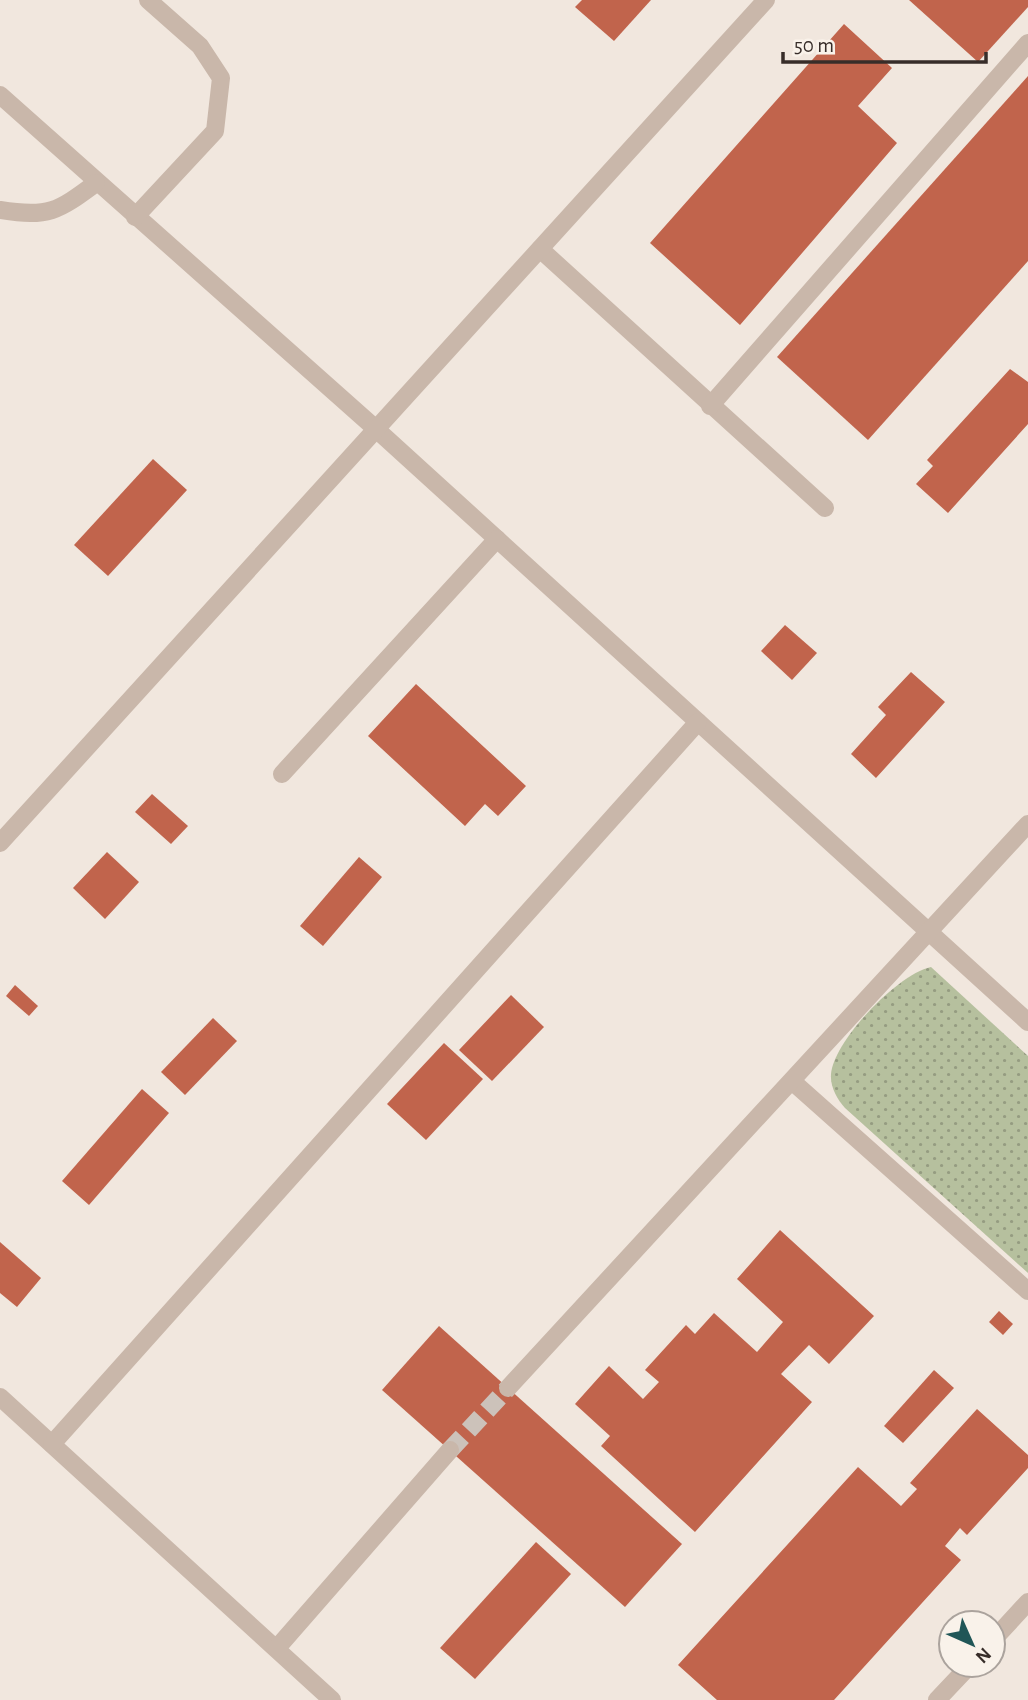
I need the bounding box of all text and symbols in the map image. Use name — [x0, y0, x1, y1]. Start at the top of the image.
scale bar — [783, 21, 986, 65]
text: 50 m — [794, 35, 834, 56]
north arrow — [937, 1609, 1007, 1679]
text: N — [972, 1644, 994, 1666]

